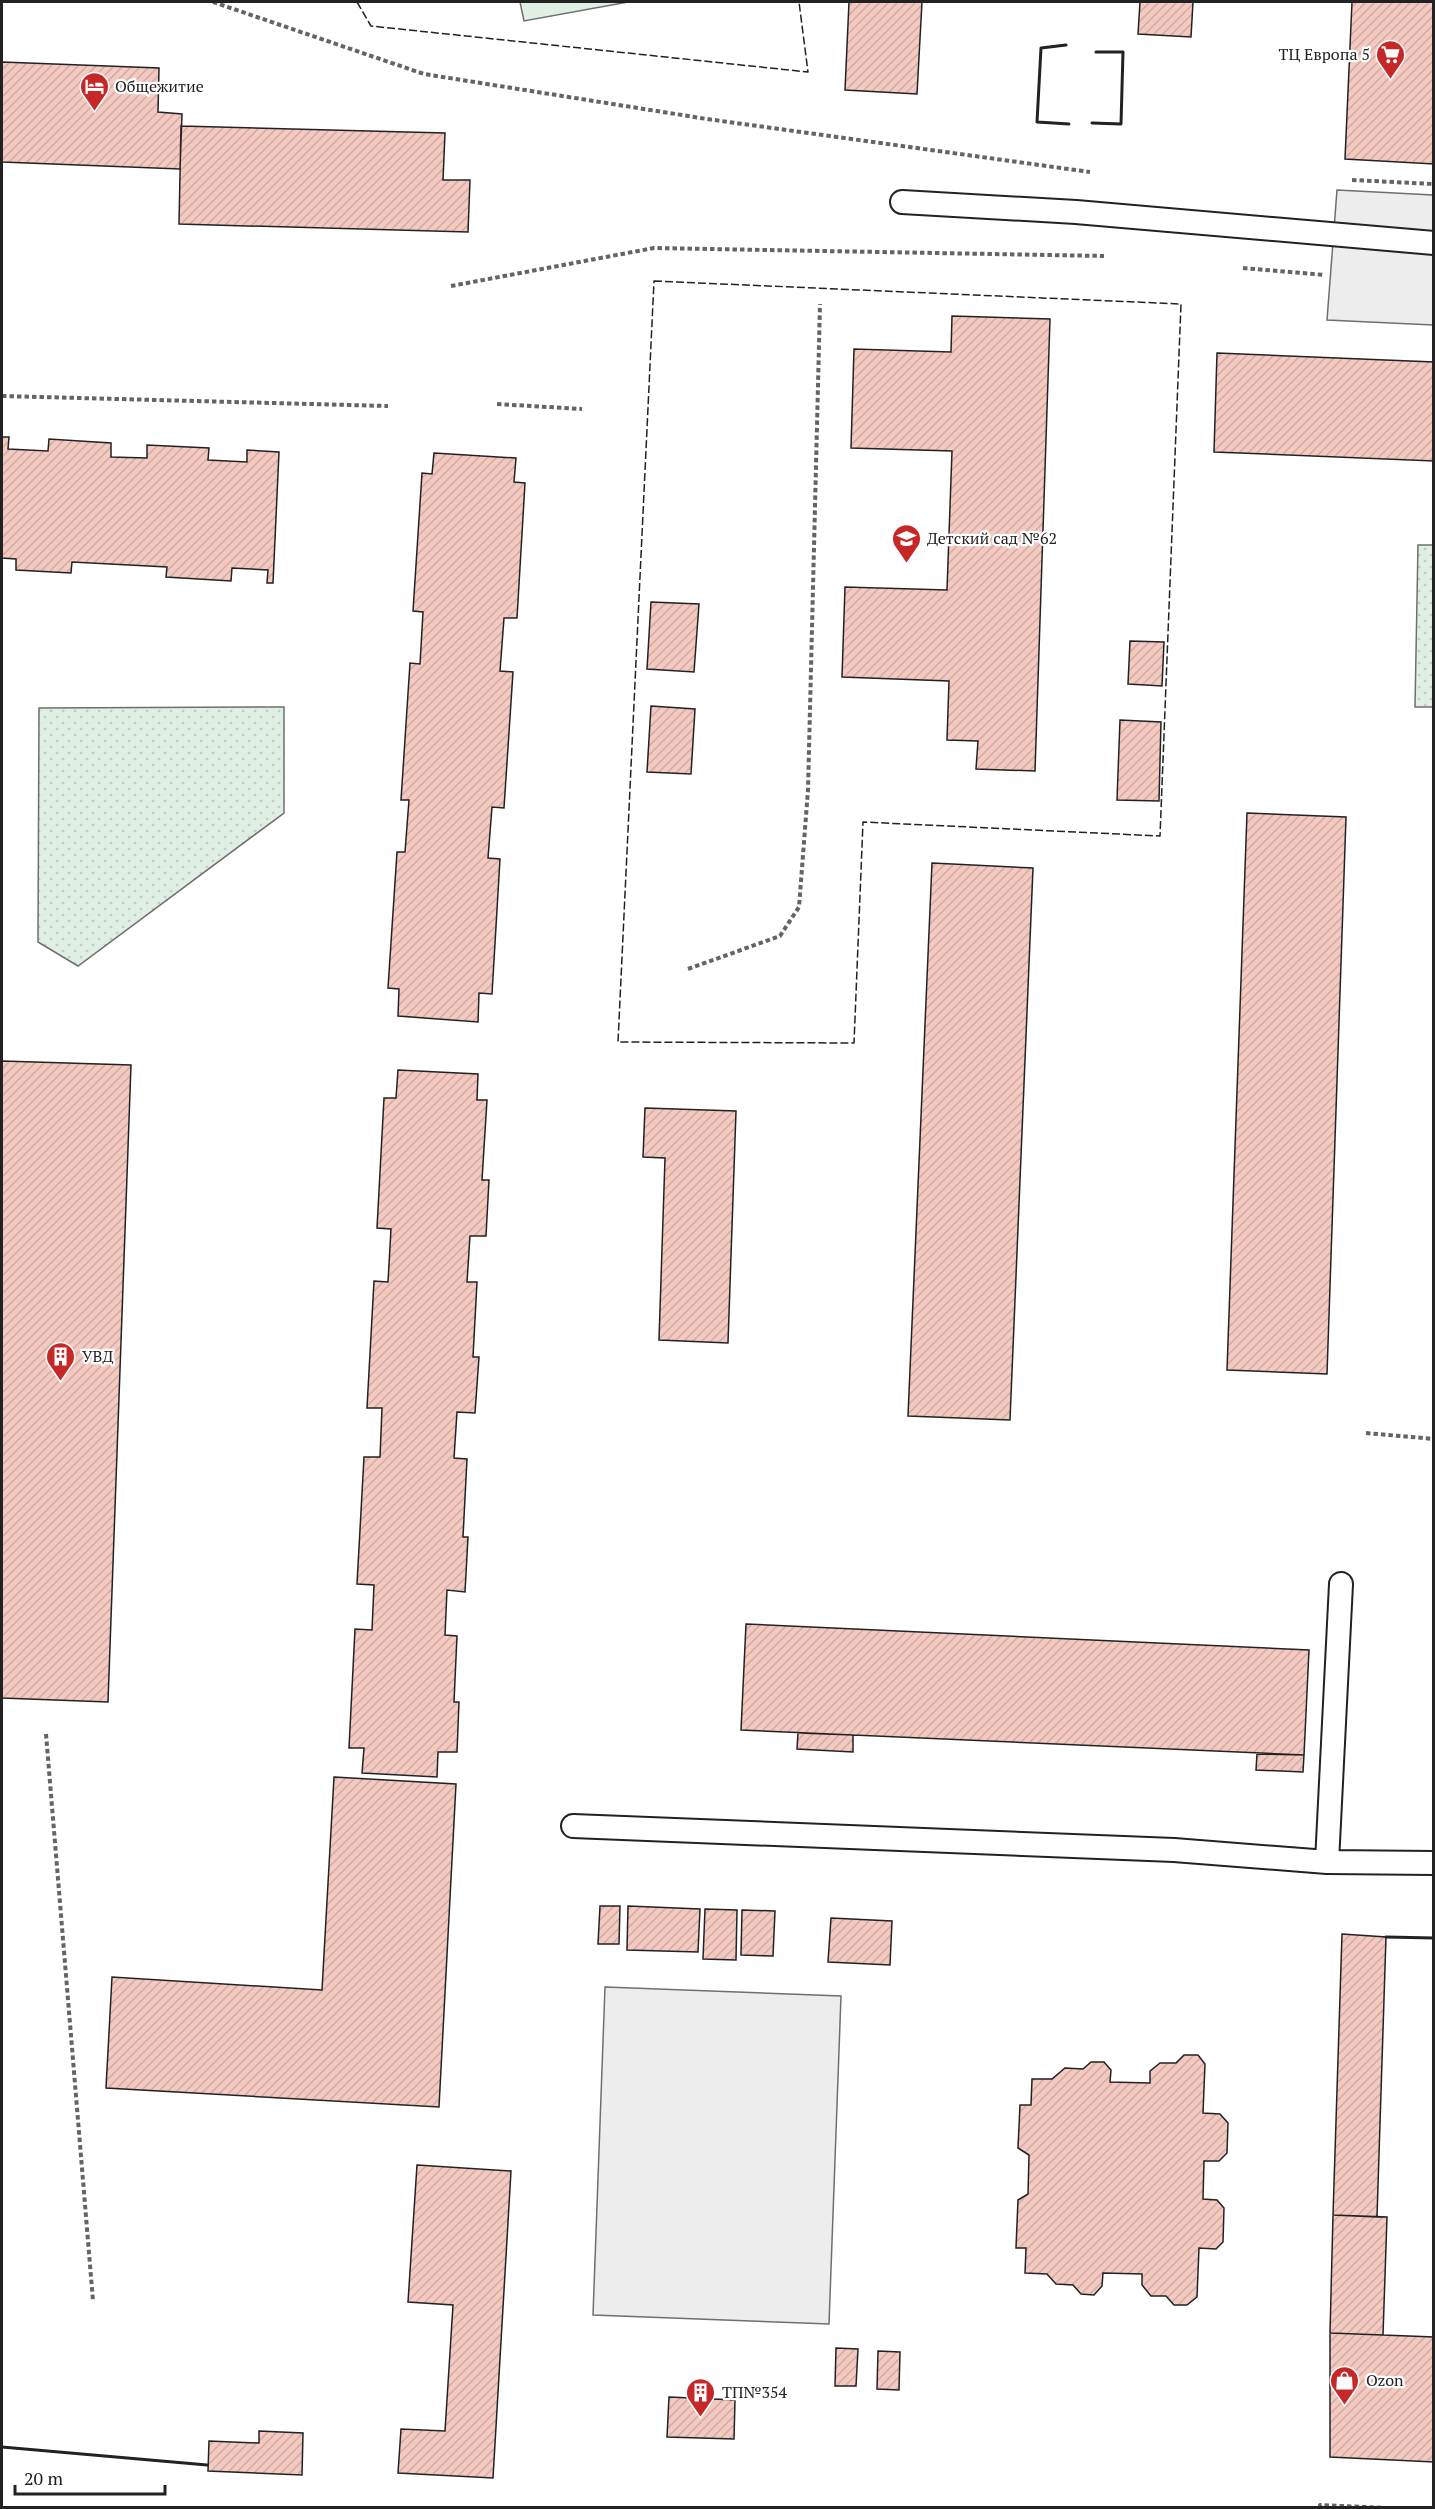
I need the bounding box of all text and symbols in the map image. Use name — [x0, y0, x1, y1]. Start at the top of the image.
supermarket icon: ТЦ Европа 5 — [1375, 38, 1407, 80]
place label: ТЦ Европа 5 — [1279, 43, 1370, 65]
hotel icon: Общежитие — [78, 70, 110, 112]
place label: Общежитие — [115, 75, 204, 97]
school or university icon: Детский сад №62 — [890, 522, 922, 564]
place label: Детский сад №62 — [927, 527, 1057, 549]
building icon: УВД — [45, 1340, 77, 1382]
place label: УВД — [82, 1345, 113, 1367]
shop icon: Ozon — [1329, 2364, 1361, 2406]
place label: Ozon — [1366, 2369, 1404, 2391]
building icon: ТП№354 — [685, 2376, 717, 2418]
place label: ТП№354 — [722, 2381, 787, 2403]
scale bar — [15, 2458, 165, 2496]
text: 20 m — [24, 2466, 64, 2490]

